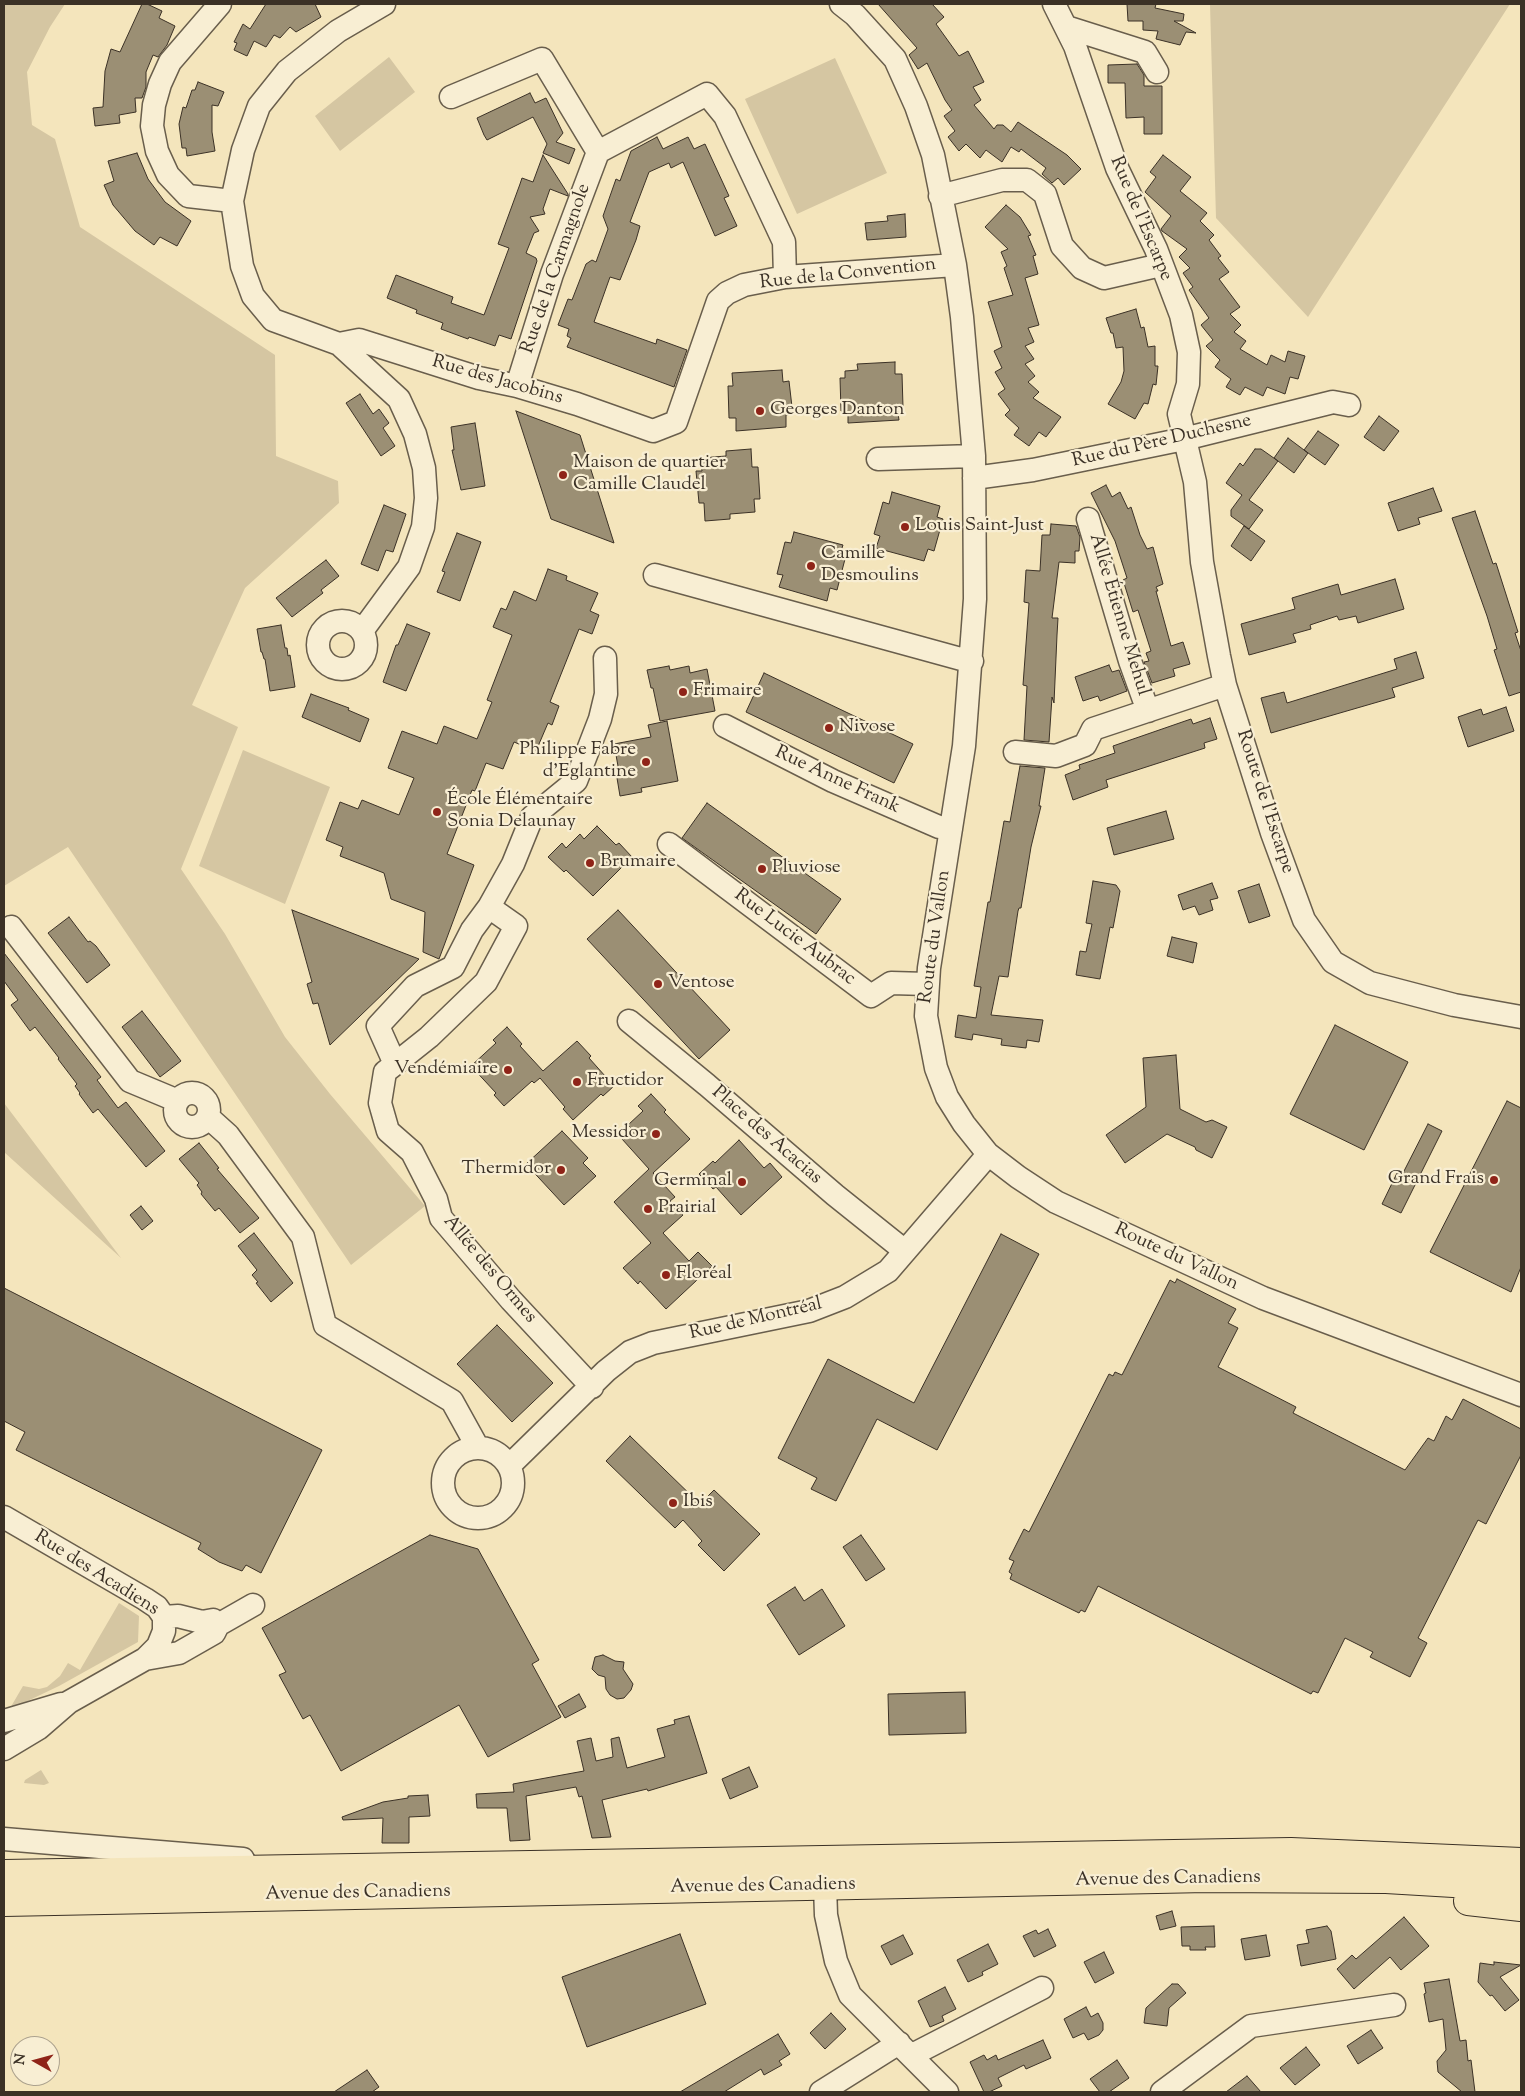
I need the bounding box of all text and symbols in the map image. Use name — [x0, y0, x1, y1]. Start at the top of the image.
street label: Rue de l'Escarpe — [1104, 153, 1176, 285]
street label: Rue de la Carmagnole — [517, 181, 597, 357]
street label: Rue de la Convention — [759, 254, 937, 296]
street label: Rue des Jacobins — [429, 351, 565, 411]
place label: Georges Danton — [770, 400, 904, 422]
marker: Georges Danton — [754, 405, 766, 417]
street label: Rue du Père Duchesne — [1070, 410, 1254, 474]
place label: Maison de quartier Camille Claudel — [573, 453, 726, 497]
marker: Maison de quartier Camille Claudel — [557, 469, 569, 481]
place label: Louis Saint-Just — [915, 516, 1044, 538]
marker: Louis Saint-Just — [899, 521, 911, 533]
street label: Allée Étienne Mehul — [1083, 531, 1153, 699]
place label: Camille Desmoulins — [821, 544, 919, 588]
marker: Camille Desmoulins — [805, 560, 817, 572]
place label: Frimaire — [693, 681, 762, 703]
marker: Frimaire — [677, 686, 689, 698]
place label: Nivose — [839, 717, 895, 739]
marker: Nivose — [823, 722, 835, 734]
street label: Route de l'Escarpe — [1230, 727, 1298, 877]
place label: Philippe Fabre d’Eglantine — [519, 740, 636, 784]
street label: Rue Anne Frank — [771, 742, 903, 820]
marker: Philippe Fabre d’Eglantine — [640, 756, 652, 768]
place label: École Élémentaire Sonia Delaunay — [447, 790, 593, 834]
marker: École Élémentaire Sonia Delaunay — [431, 806, 443, 818]
place label: Brumaire — [600, 852, 676, 874]
marker: Brumaire — [584, 857, 596, 869]
place label: Pluviose — [772, 858, 841, 880]
marker: Pluviose — [756, 863, 768, 875]
street label: Route du Vallon — [915, 869, 957, 1005]
street label: Rue Lucie Aubrac — [729, 885, 859, 991]
place label: Ventose — [668, 973, 735, 995]
marker: Ventose — [652, 978, 664, 990]
place label: Vendémiaire — [394, 1059, 498, 1081]
marker: Vendémiaire — [502, 1064, 514, 1076]
place label: Fructidor — [587, 1071, 664, 1093]
marker: Fructidor — [571, 1076, 583, 1088]
street label: Place des Acacias — [706, 1082, 826, 1190]
place label: Messidor — [572, 1123, 646, 1145]
marker: Messidor — [650, 1128, 662, 1140]
place label: Thermidor — [462, 1159, 551, 1181]
marker: Thermidor — [555, 1164, 567, 1176]
place label: Grand Frais — [1388, 1169, 1484, 1191]
place label: Germinal — [654, 1171, 732, 1193]
marker: Grand Frais — [1488, 1174, 1500, 1186]
marker: Germinal — [736, 1176, 748, 1188]
place label: Prairial — [658, 1198, 716, 1220]
marker: Prairial — [642, 1203, 654, 1215]
street label: Allée des Ormes — [437, 1211, 541, 1329]
street label: Route du Vallon — [1110, 1219, 1242, 1297]
place label: Floréal — [676, 1264, 732, 1286]
marker: Floréal — [660, 1269, 672, 1281]
street label: Rue de Montréal — [687, 1294, 825, 1346]
place label: Ibis — [683, 1492, 713, 1514]
marker: Ibis — [667, 1497, 679, 1509]
street label: Rue des Acadiens — [29, 1526, 163, 1622]
street label: Avenue des Canadiens — [1075, 1867, 1261, 1893]
street label: Avenue des Canadiens — [670, 1874, 856, 1900]
street label: Avenue des Canadiens — [265, 1881, 451, 1907]
north arrow — [10, 2036, 60, 2086]
text: N — [10, 2053, 32, 2066]

